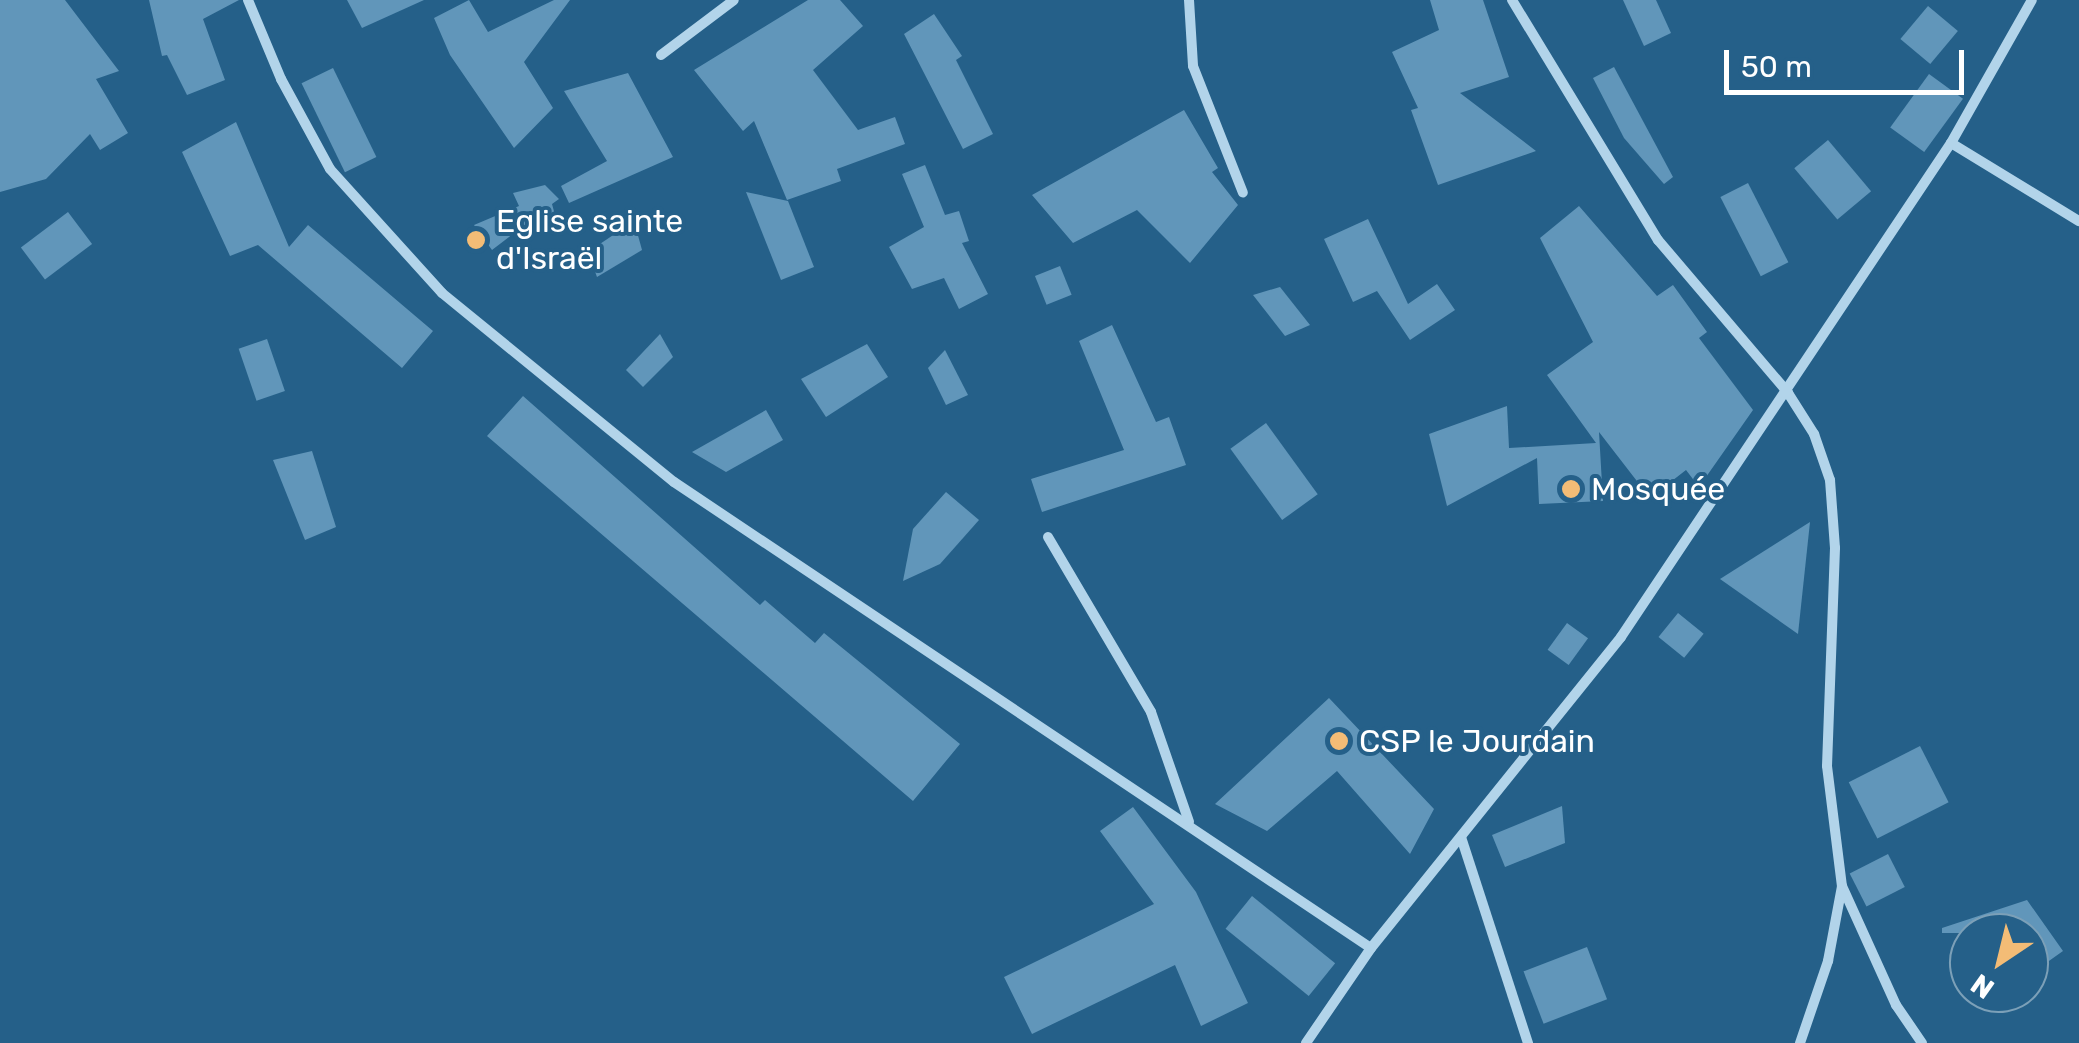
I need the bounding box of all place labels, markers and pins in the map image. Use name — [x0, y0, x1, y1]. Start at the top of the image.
place label: Eglise sainte d'Israël — [496, 203, 683, 278]
marker: Eglise sainte d'Israël — [465, 229, 487, 251]
place label: Mosquée — [1591, 470, 1725, 508]
marker: Mosquée — [1560, 478, 1582, 500]
place label: CSP le Jourdain — [1359, 722, 1596, 760]
marker: CSP le Jourdain — [1328, 730, 1350, 752]

